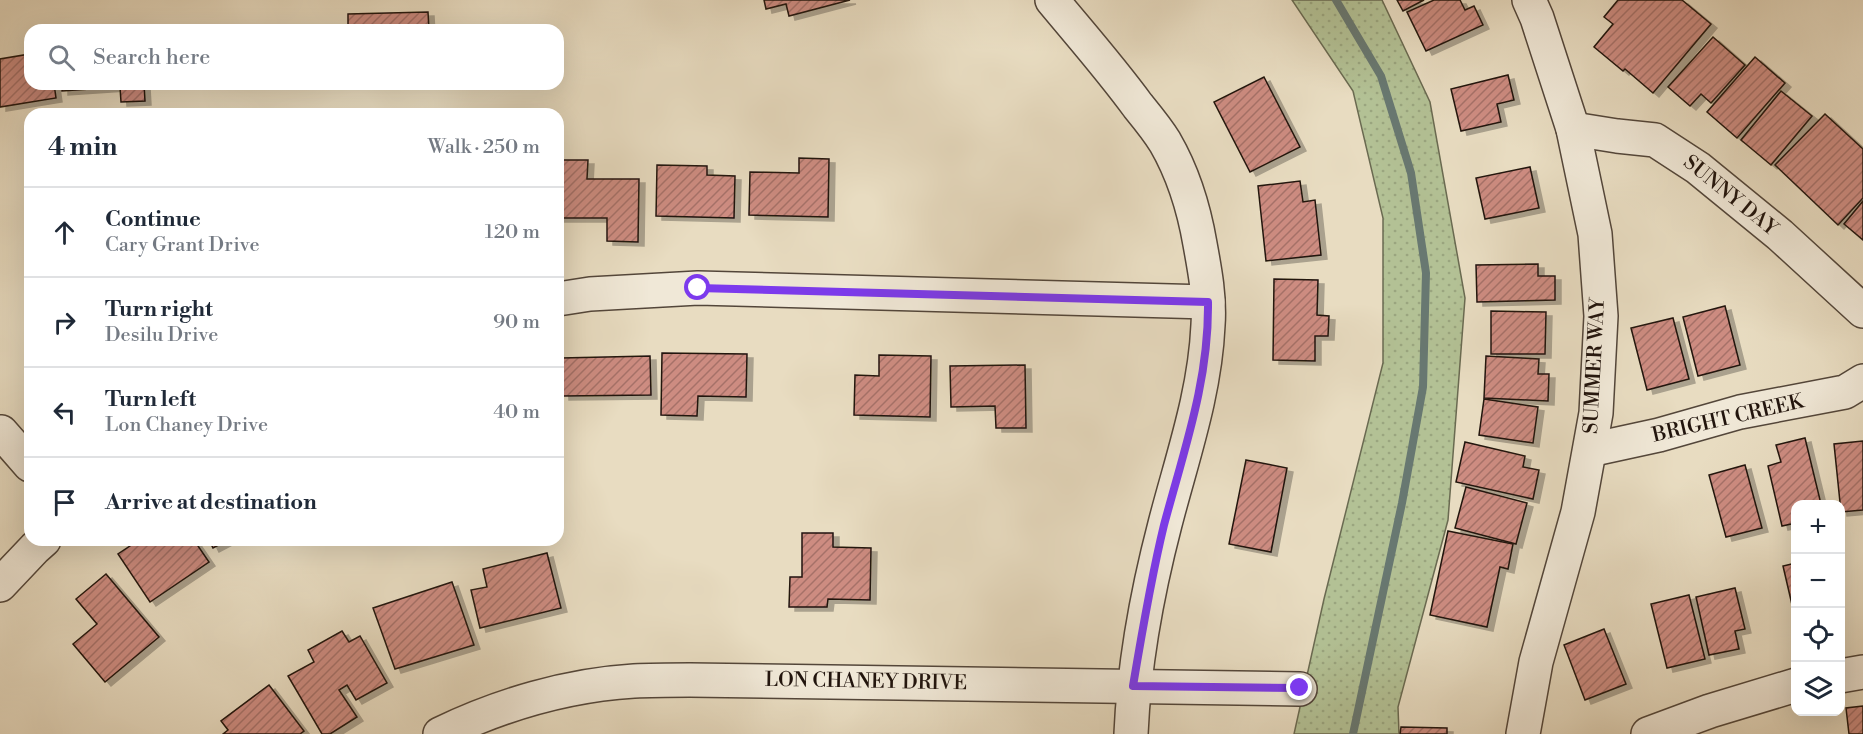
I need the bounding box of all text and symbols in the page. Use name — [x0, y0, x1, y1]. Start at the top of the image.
search box — [24, 24, 564, 90]
icon: search — [45, 41, 78, 74]
text: Search here — [93, 44, 210, 71]
text: 4 min — [48, 131, 118, 163]
text: Walk · 250 m — [428, 135, 540, 160]
street label: SUNNY DAY — [1678, 150, 1783, 242]
text: Continue — [105, 206, 201, 233]
icon: ahead — [48, 216, 81, 249]
text: 120 m — [485, 220, 540, 245]
text: Cary Grant Drive — [105, 233, 260, 258]
route start — [684, 274, 710, 300]
text: Turn right — [105, 296, 213, 323]
street label: SUMMER WAY — [1579, 297, 1611, 435]
icon: right — [48, 306, 81, 339]
text: 90 m — [493, 310, 540, 335]
text: Desilu Drive — [105, 323, 218, 348]
text: Turn left — [105, 386, 196, 413]
street label: BRIGHT CREEK — [1649, 389, 1807, 449]
icon: left — [48, 396, 81, 429]
text: 40 m — [493, 400, 540, 425]
text: Lon Chaney Drive — [105, 413, 268, 438]
icon: arrive — [48, 486, 81, 519]
text: Arrive at destination — [105, 489, 317, 516]
map controls — [1791, 500, 1845, 716]
button: + — [1791, 500, 1845, 554]
button: − — [1791, 554, 1845, 608]
button: locate — [1791, 608, 1845, 662]
button: layers — [1791, 662, 1845, 716]
street label: LON CHANEY DRIVE — [765, 668, 967, 696]
route end — [1286, 674, 1312, 700]

